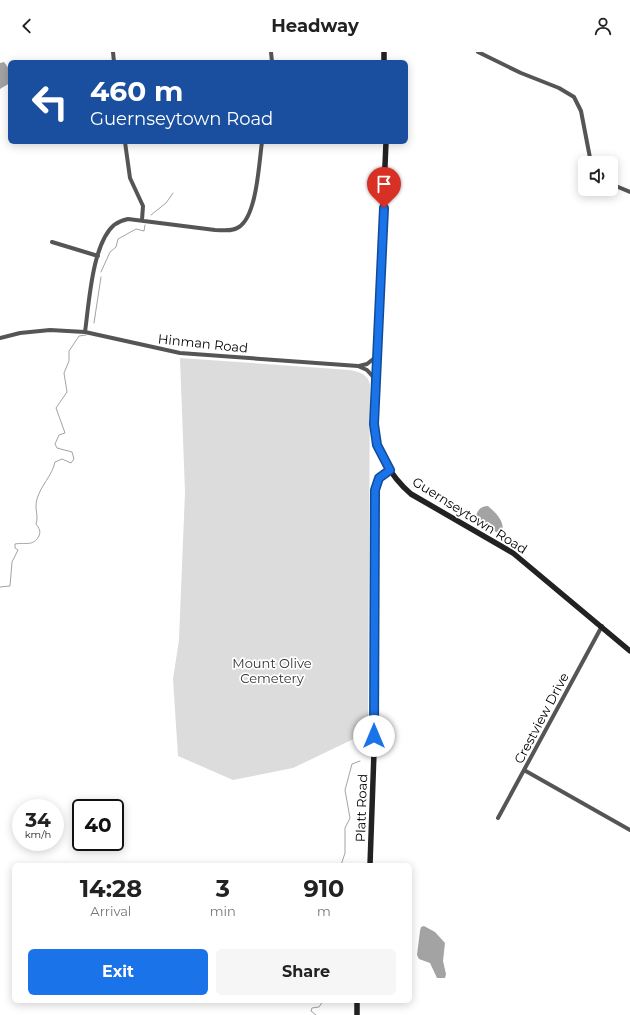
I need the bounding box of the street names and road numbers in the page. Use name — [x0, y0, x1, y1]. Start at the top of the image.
street label: Hinman Road — [157, 330, 249, 356]
street label: Guernseytown Road — [410, 473, 530, 557]
street label: Crestview Drive — [510, 670, 572, 766]
street label: Platt Road — [352, 774, 370, 842]

